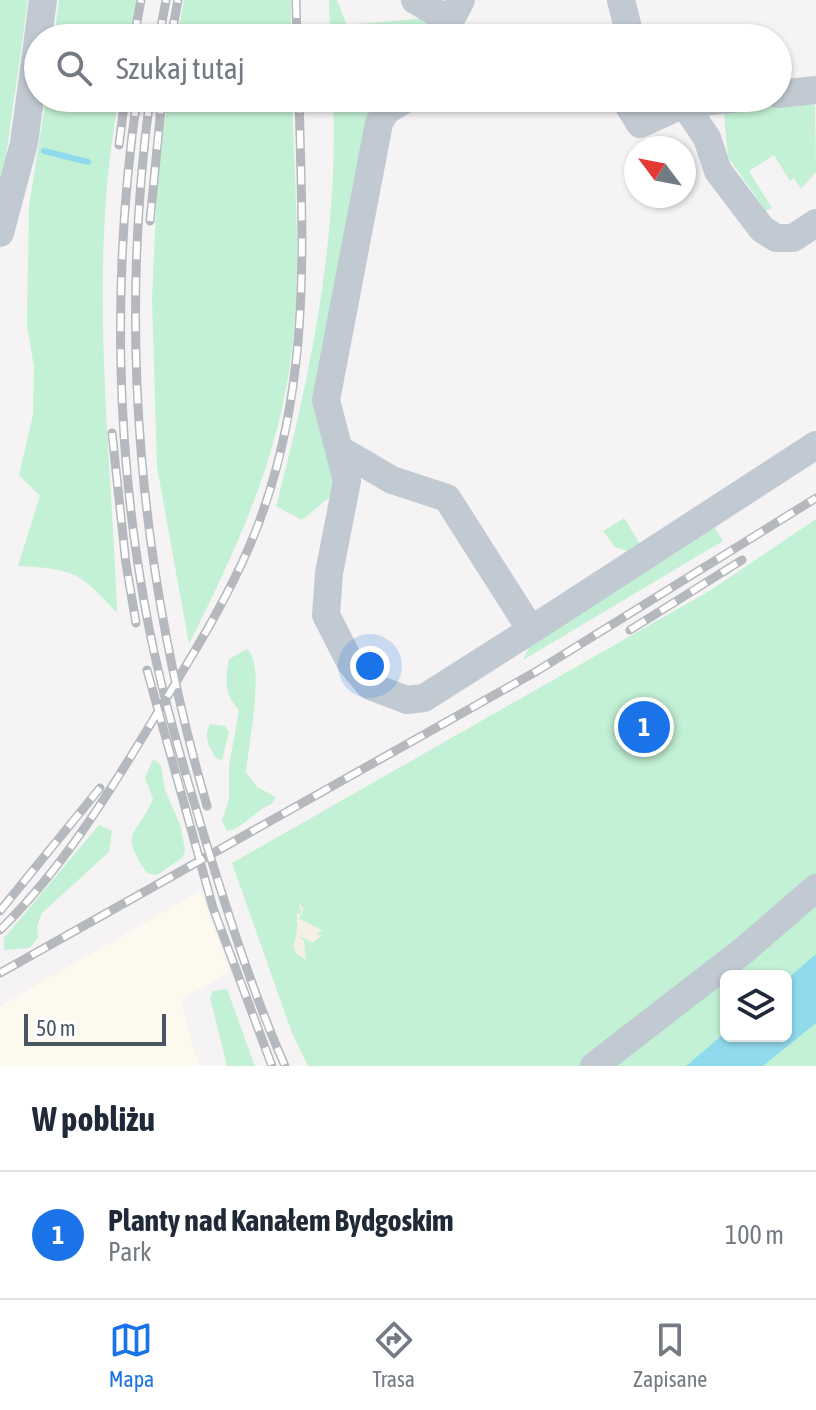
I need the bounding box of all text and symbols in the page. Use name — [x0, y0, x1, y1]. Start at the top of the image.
search box — [24, 24, 792, 112]
icon: search — [52, 46, 96, 90]
text: Szukaj tutaj — [116, 51, 245, 85]
north arrow — [624, 136, 696, 208]
your location — [350, 646, 390, 686]
pin: 1 — [618, 697, 670, 757]
map controls — [720, 970, 792, 1042]
button: layers — [720, 970, 792, 1042]
scale bar — [24, 1010, 166, 1046]
text: 50 m — [36, 1015, 76, 1041]
text: W pobliżu — [32, 1099, 155, 1138]
text: Planty nad Kanałem Bydgoskim — [108, 1203, 454, 1237]
text: 1 — [52, 1220, 64, 1250]
text: 100 m — [725, 1220, 784, 1250]
text: Park — [108, 1237, 151, 1267]
tab: Mapa — [109, 1318, 154, 1392]
tab: Trasa — [372, 1318, 416, 1392]
tab: Zapisane — [633, 1318, 707, 1392]

